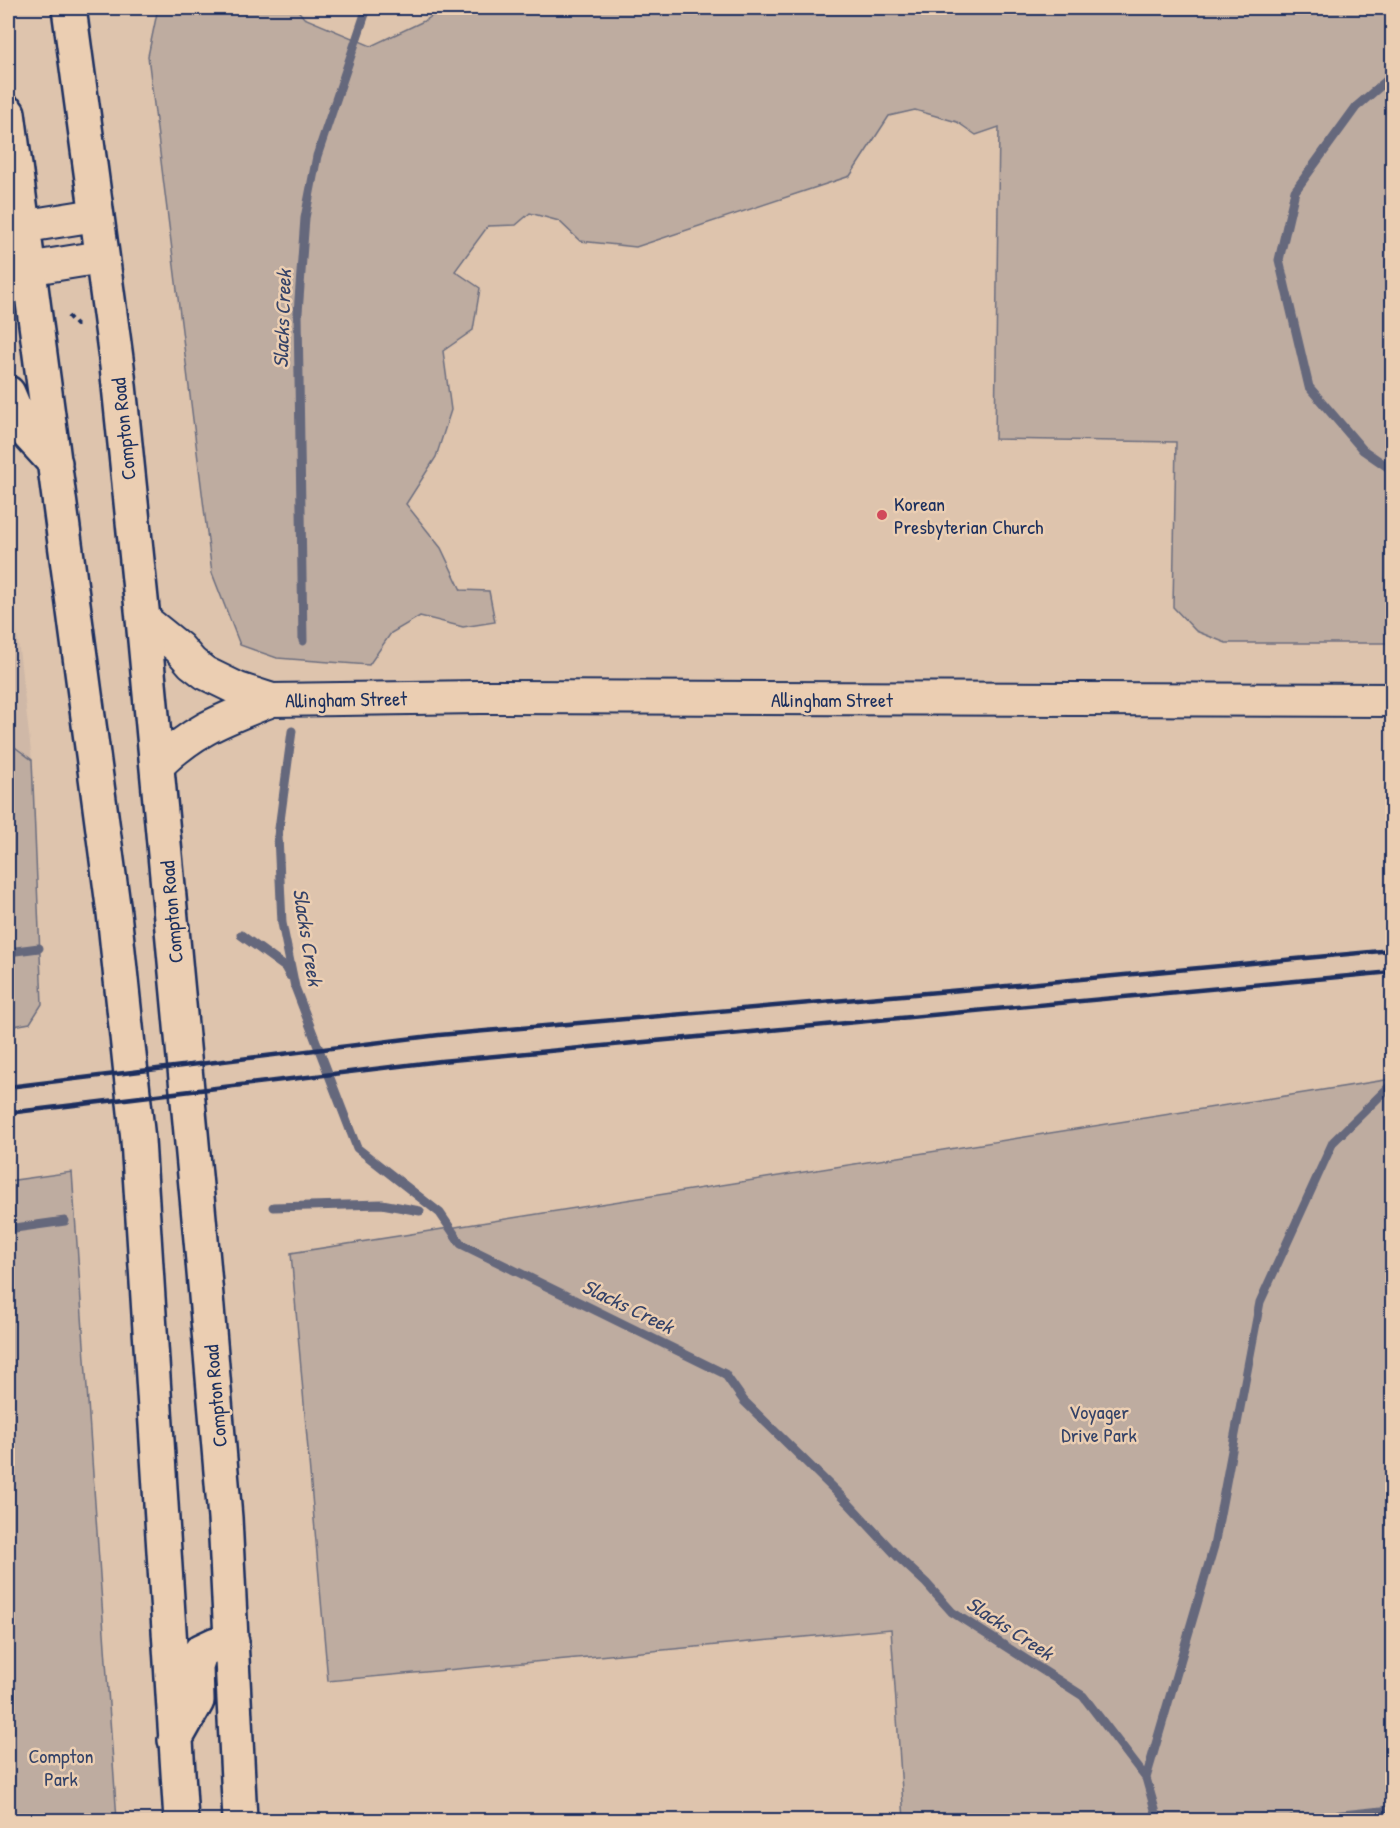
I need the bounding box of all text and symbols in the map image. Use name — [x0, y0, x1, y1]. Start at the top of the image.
water label: Slacks Creek — [266, 267, 298, 369]
street label: Compton Road — [104, 376, 142, 481]
place label: Korean Presbyterian Church — [894, 490, 1043, 540]
marker: Korean Presbyterian Church — [875, 508, 889, 522]
street label: Allingham Street — [285, 684, 408, 714]
street label: Allingham Street — [771, 686, 894, 713]
street label: Compton Road — [153, 860, 189, 964]
water label: Slacks Creek — [286, 886, 330, 990]
water label: Slacks Creek — [577, 1271, 681, 1342]
street label: Compton Road — [197, 1344, 233, 1448]
park label: Voyager Drive Park — [1061, 1398, 1137, 1448]
water label: Slacks Creek — [961, 1589, 1061, 1668]
park label: Compton Park — [28, 1742, 94, 1792]

